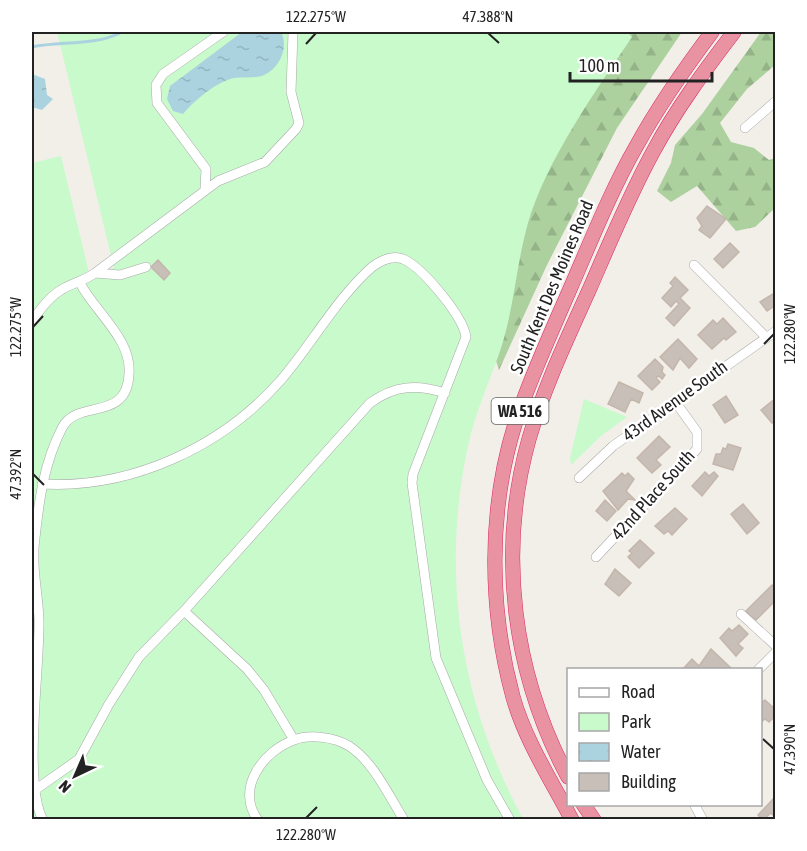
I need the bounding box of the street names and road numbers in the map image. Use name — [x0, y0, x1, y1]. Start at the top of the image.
street label: South Kent Des Moines Road — [506, 197, 598, 376]
street label: 43rd Avenue South — [618, 356, 731, 446]
road number: WA 516 — [492, 398, 548, 424]
street label: 42nd Place South — [607, 445, 699, 544]

